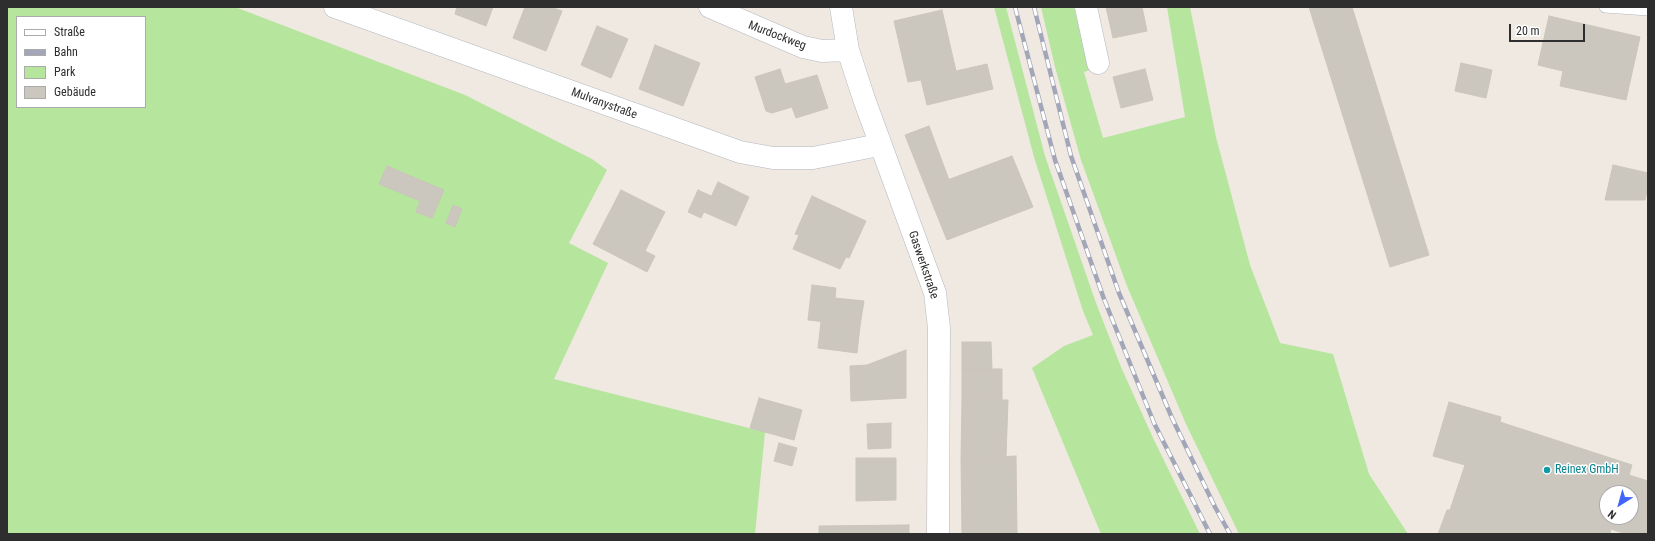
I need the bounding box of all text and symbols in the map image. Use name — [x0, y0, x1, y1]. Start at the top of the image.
legend — [16, 16, 146, 108]
scale bar — [1511, 16, 1587, 42]
street label: Murdockweg — [746, 18, 808, 54]
text: 20 m — [1516, 24, 1540, 38]
text: Straße — [54, 25, 85, 39]
text: Bahn — [54, 45, 78, 59]
text: Park — [54, 65, 75, 79]
text: Gebäude — [54, 85, 96, 99]
street label: Mulvanystraße — [569, 85, 639, 123]
street label: Gaswerkstraße — [905, 229, 941, 301]
place label: Reinex GmbH — [1555, 463, 1619, 477]
marker: Reinex GmbH — [1542, 465, 1552, 475]
north arrow — [1599, 485, 1639, 525]
text: N — [1605, 507, 1619, 521]

